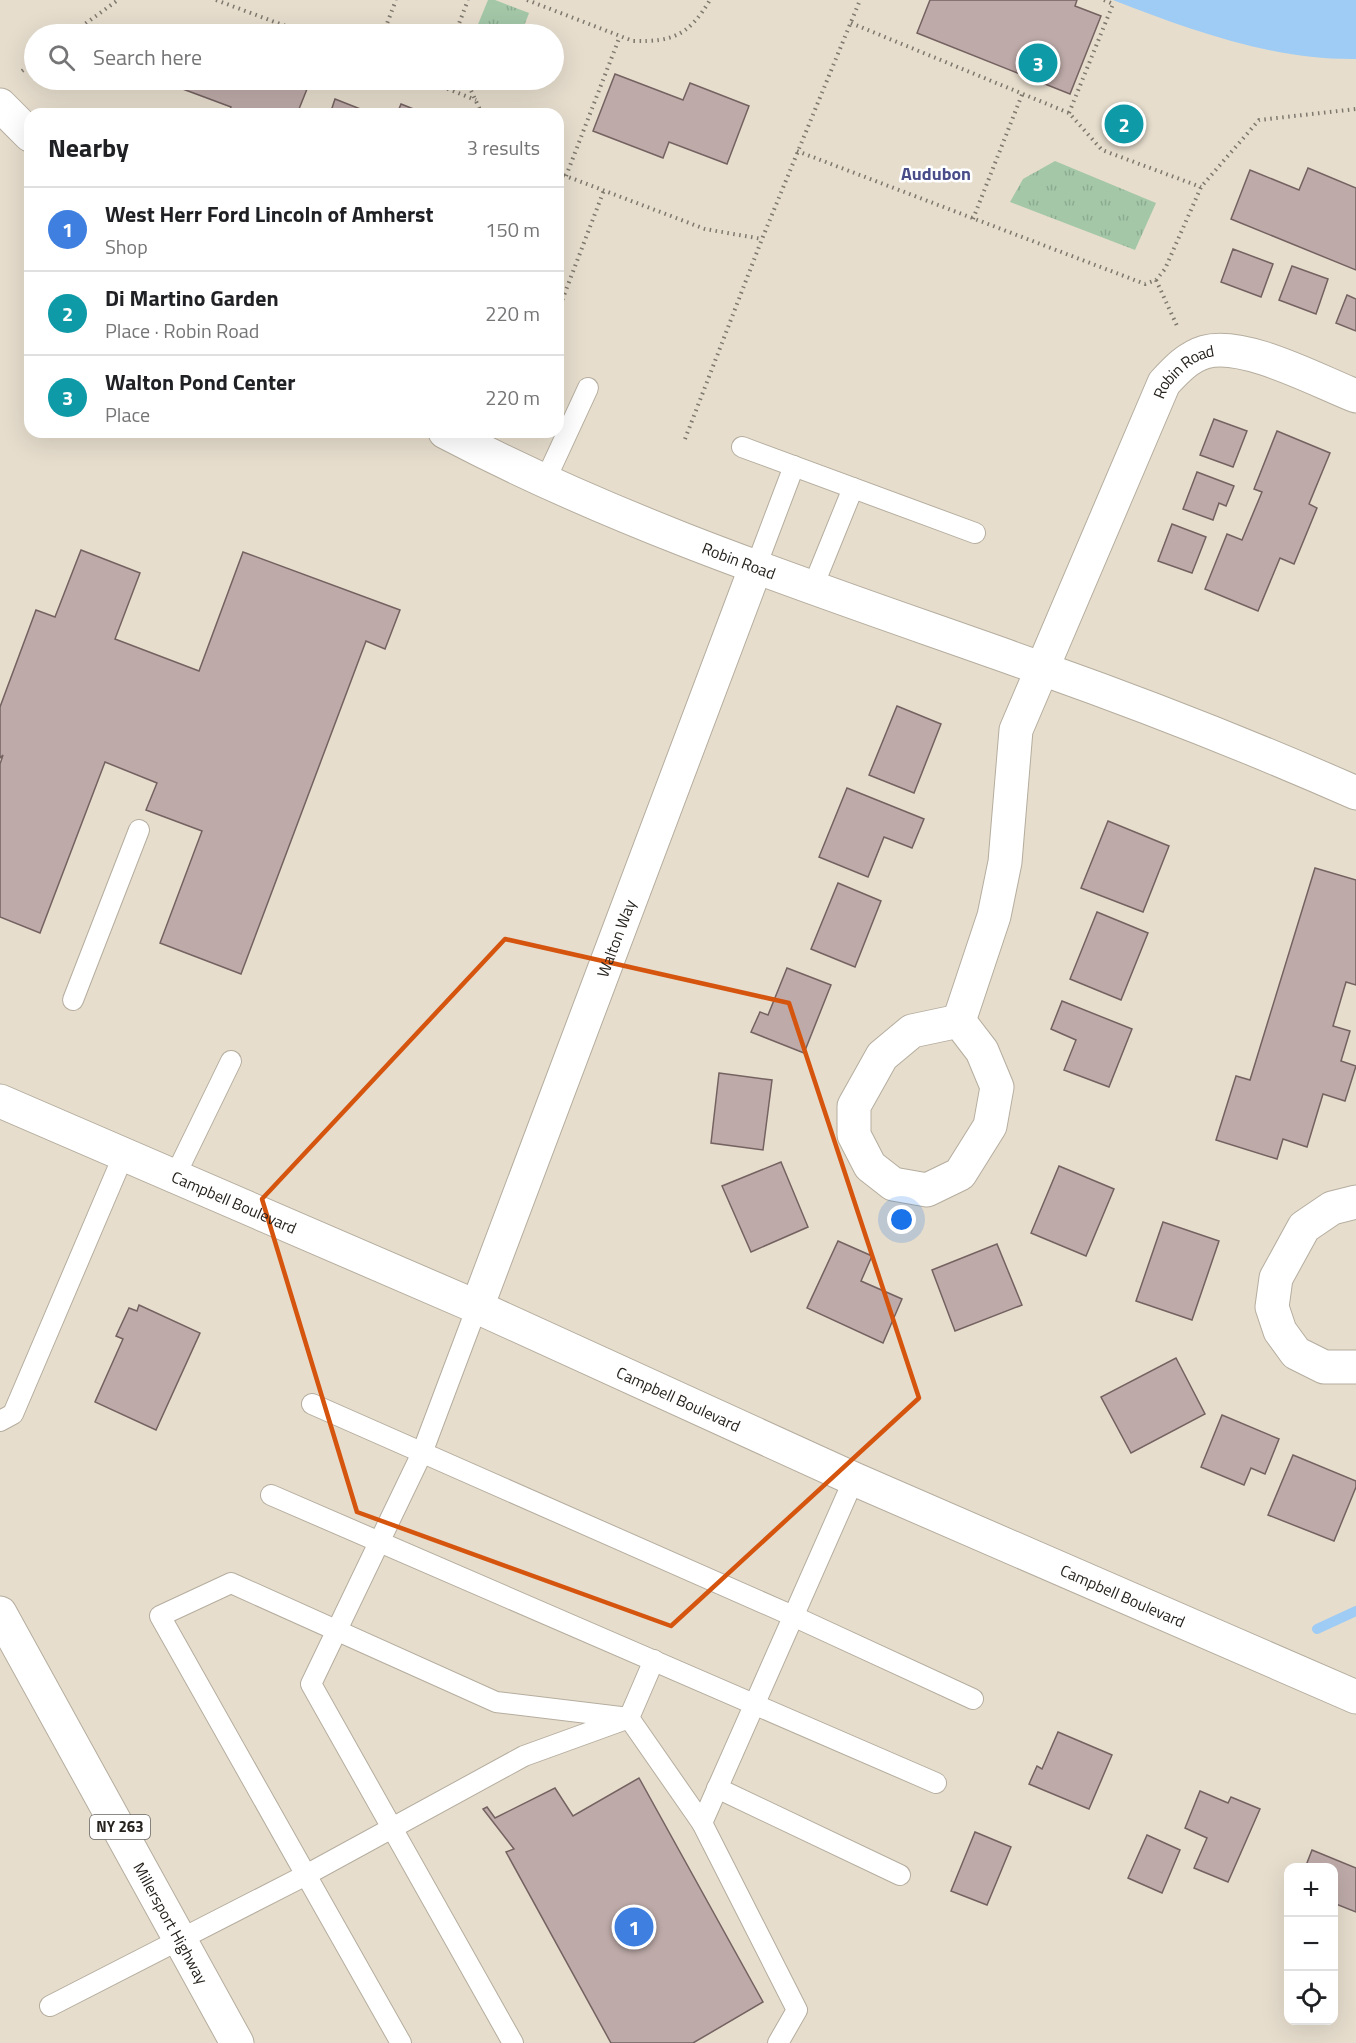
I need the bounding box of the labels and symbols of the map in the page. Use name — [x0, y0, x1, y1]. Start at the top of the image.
pin: 3 — [1018, 40, 1058, 86]
pin: 2 — [1104, 102, 1144, 146]
district label: Audubon — [901, 160, 971, 187]
street label: Robin Road — [1147, 338, 1216, 402]
street label: Robin Road — [699, 536, 779, 585]
street label: Walton Way — [590, 896, 642, 981]
street label: Campbell Boulevard — [168, 1165, 300, 1240]
your location — [887, 1205, 916, 1234]
street label: Campbell Boulevard — [613, 1360, 744, 1438]
street label: Campbell Boulevard — [1057, 1558, 1189, 1633]
road number: NY 263 — [90, 1815, 150, 1839]
street label: Millersport Highway — [128, 1858, 214, 1989]
pin: 1 — [614, 1904, 654, 1950]

